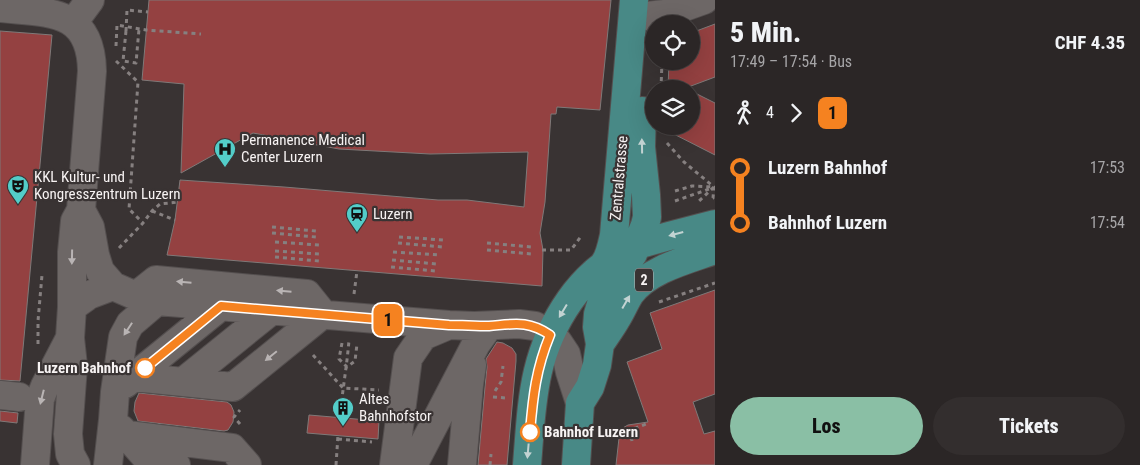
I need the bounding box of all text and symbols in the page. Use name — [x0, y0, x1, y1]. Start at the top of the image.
map controls — [645, 15, 700, 135]
button: locate — [645, 15, 700, 70]
text: 5 Min. — [730, 16, 801, 49]
text: CHF 4.35 — [1055, 31, 1125, 54]
text: 17:49 – 17:54 · Bus — [730, 52, 852, 71]
button: layers — [645, 80, 700, 135]
icon: walk — [730, 99, 758, 127]
icon: forward — [782, 99, 810, 127]
text: 1 — [828, 102, 837, 123]
text: 4 — [766, 103, 774, 122]
place label: Permanence Medical Center Luzern — [241, 131, 365, 166]
street label: Zentralstrasse — [606, 135, 632, 221]
hospital icon: Permanence Medical Center Luzern — [213, 137, 237, 168]
one-way arrow — [637, 138, 645, 154]
text: Luzern Bahnhof — [768, 156, 887, 179]
text: 17:53 — [1090, 158, 1125, 177]
place label: KKL Kultur- und Kongresszentrum Luzern — [34, 168, 180, 203]
theatre icon: KKL Kultur- und Kongresszentrum Luzern — [6, 174, 30, 205]
station icon: Luzern — [345, 202, 369, 233]
place label: Luzern — [373, 205, 412, 223]
text: Bahnhof Luzern — [768, 211, 887, 234]
text: 17:54 — [1090, 213, 1125, 232]
one-way arrow — [669, 230, 684, 238]
one-way arrow — [68, 249, 76, 265]
road number: 2 — [635, 268, 653, 292]
one-way arrow — [176, 278, 192, 286]
one-way arrow — [276, 287, 292, 295]
one-way arrow — [621, 296, 630, 309]
line badge: 1 — [372, 304, 404, 336]
one-way arrow — [559, 305, 568, 318]
text: 1 — [383, 309, 393, 330]
one-way arrow — [123, 322, 133, 336]
one-way arrow — [265, 350, 278, 361]
marker: Luzern Bahnhof — [135, 358, 155, 378]
place label: Luzern Bahnhof — [37, 359, 131, 377]
one-way arrow — [38, 390, 46, 405]
place label: Altes Bahnhofstor — [359, 390, 432, 425]
building icon: Altes Bahnhofstor — [331, 396, 355, 427]
button: Los — [730, 397, 923, 455]
button: Tickets — [933, 397, 1125, 455]
marker: Bahnhof Luzern — [520, 422, 540, 442]
place label: Bahnhof Luzern — [544, 423, 638, 441]
one-way arrow — [524, 443, 532, 459]

